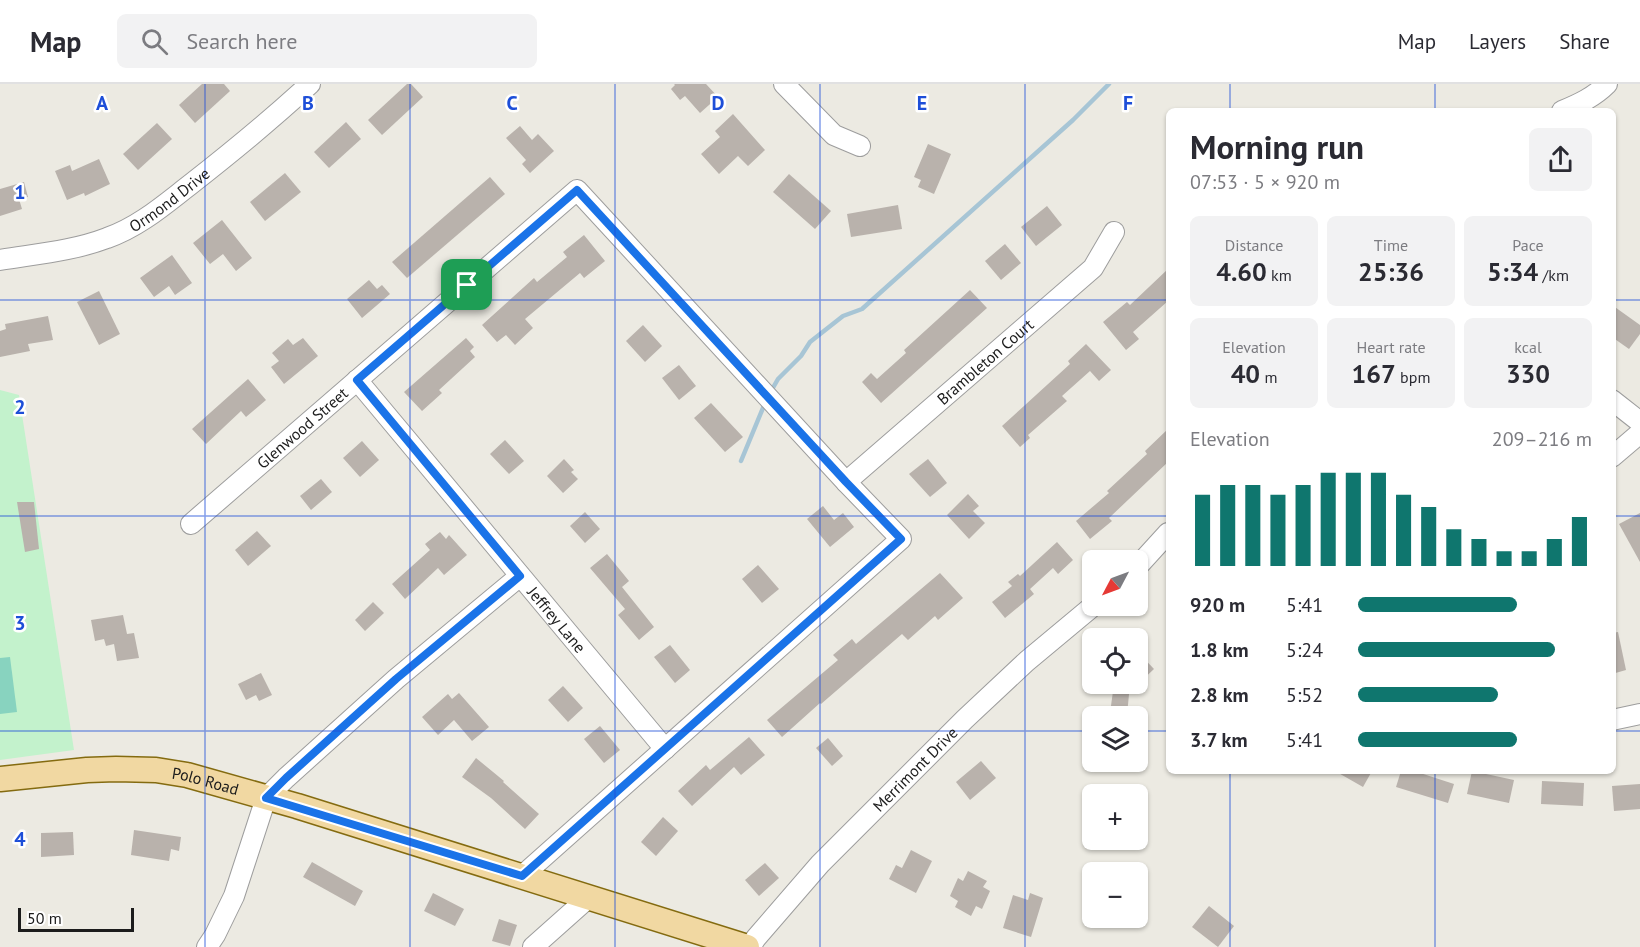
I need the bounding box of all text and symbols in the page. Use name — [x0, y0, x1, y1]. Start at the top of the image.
search box — [117, 14, 537, 68]
text: Map — [30, 23, 81, 60]
icon: search — [138, 25, 171, 58]
text: Search here — [186, 27, 297, 55]
text: Map — [1398, 28, 1436, 55]
text: Layers — [1469, 28, 1526, 55]
text: Share — [1559, 28, 1610, 55]
text: A — [96, 90, 109, 116]
text: B — [302, 90, 314, 116]
text: C — [506, 90, 518, 116]
text: D — [712, 90, 725, 116]
text: E — [917, 90, 927, 116]
text: F — [1123, 90, 1133, 116]
text: Morning run — [1190, 125, 1364, 168]
button: share — [1529, 128, 1592, 191]
street label: Ormond Drive — [125, 163, 214, 236]
text: 07:53 · 5 × 920 m — [1190, 169, 1340, 195]
text: 1 — [14, 179, 26, 205]
text: Distance — [1225, 235, 1283, 255]
text: Time — [1374, 235, 1408, 255]
text: Pace — [1512, 235, 1544, 255]
text: 4.60 — [1216, 255, 1267, 288]
text: 25:36 — [1358, 255, 1424, 288]
text: 5:34 — [1487, 255, 1538, 288]
pin — [441, 259, 492, 310]
text: km — [1267, 265, 1292, 285]
text: /km — [1538, 265, 1569, 285]
icon: arrive — [450, 268, 483, 301]
street label: Brambleton Court — [933, 314, 1038, 409]
text: Elevation — [1222, 337, 1286, 357]
text: Heart rate — [1356, 337, 1426, 357]
text: kcal — [1514, 337, 1542, 357]
text: 40 — [1231, 357, 1260, 390]
text: 167 — [1352, 357, 1396, 390]
text: 330 — [1506, 357, 1550, 390]
text: m — [1260, 367, 1277, 387]
text: bpm — [1396, 367, 1430, 387]
street label: Glenwood Street — [253, 383, 352, 473]
text: 2 — [14, 394, 26, 420]
text: Elevation — [1190, 426, 1270, 452]
text: 209–216 m — [1492, 426, 1592, 452]
north arrow — [1082, 550, 1148, 616]
map controls — [1082, 550, 1148, 928]
street label: Jeffrey Lane — [523, 582, 590, 657]
text: 920 m — [1190, 592, 1245, 618]
text: 5:41 — [1286, 592, 1323, 618]
text: 3 — [14, 610, 26, 636]
button: locate — [1082, 628, 1148, 694]
text: 1.8 km — [1190, 637, 1249, 663]
text: 5:24 — [1286, 637, 1323, 663]
text: 2.8 km — [1190, 682, 1249, 708]
text: 5:52 — [1286, 682, 1323, 708]
button: layers — [1082, 706, 1148, 772]
street label: Merrimont Drive — [868, 722, 962, 816]
text: 3.7 km — [1190, 727, 1248, 753]
text: 5:41 — [1286, 727, 1323, 753]
street label: Polo Road — [171, 763, 241, 799]
button: + — [1082, 784, 1148, 850]
text: 4 — [14, 826, 26, 852]
button: − — [1082, 862, 1148, 928]
scale bar — [18, 905, 134, 932]
text: 50 m — [27, 908, 62, 928]

